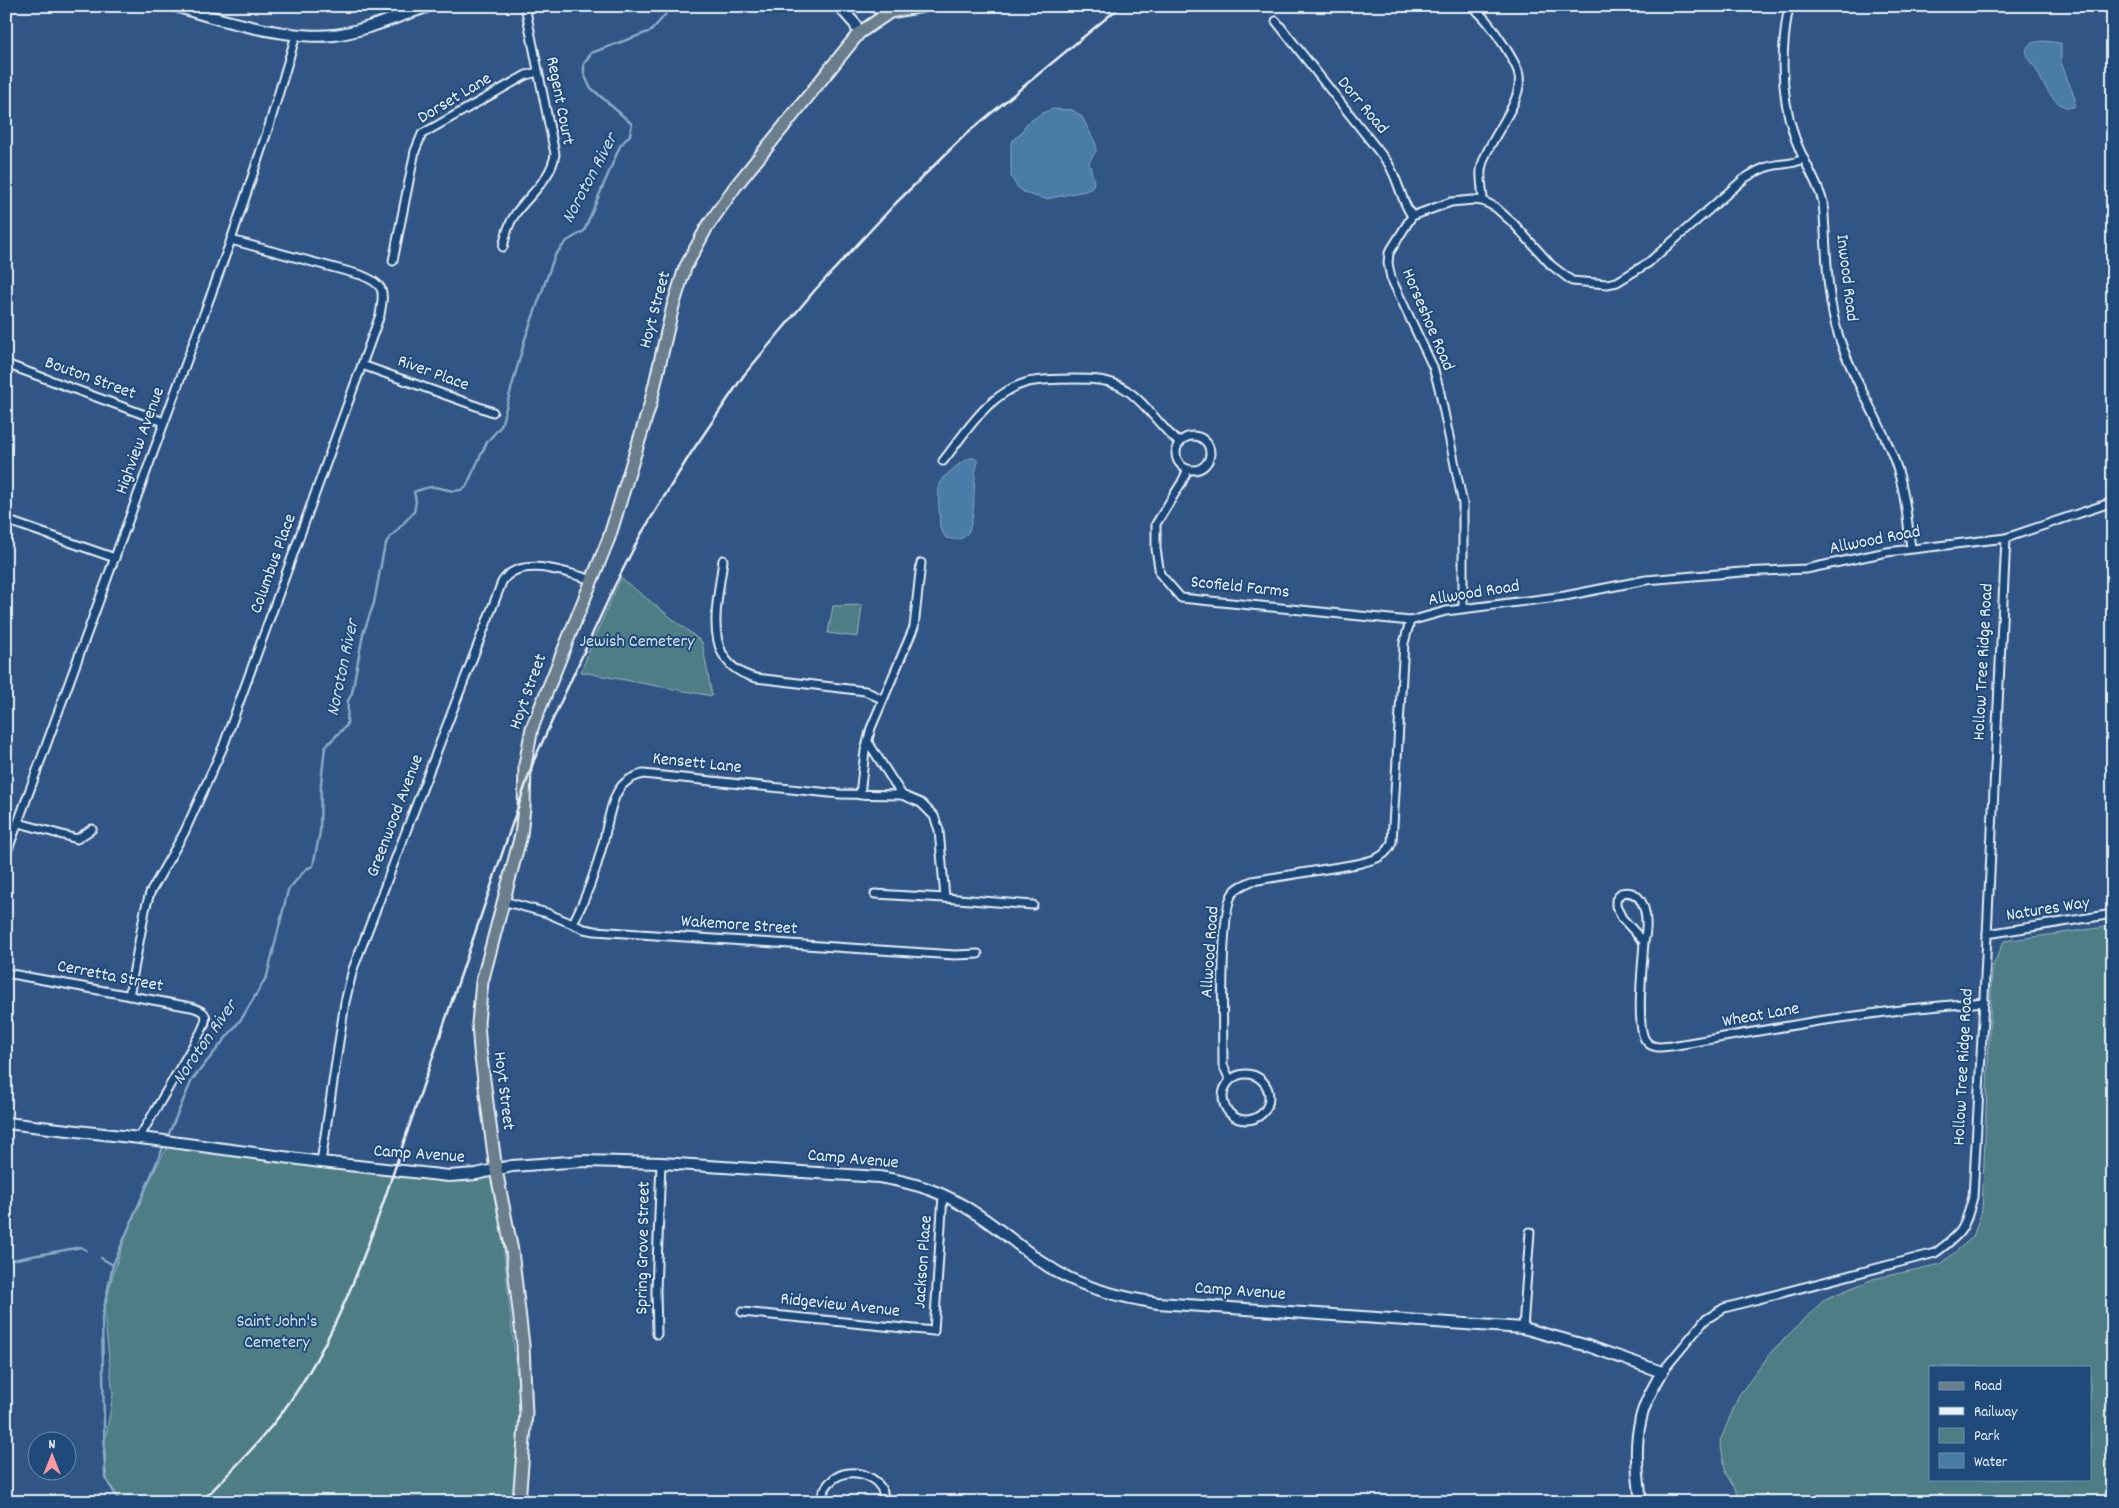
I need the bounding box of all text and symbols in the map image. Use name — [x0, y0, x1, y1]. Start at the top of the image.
street label: Regent Court — [538, 55, 580, 148]
street label: Dorset Lane — [413, 67, 497, 131]
street label: Dorr Road — [1330, 72, 1394, 140]
water label: Noroton River — [556, 128, 627, 229]
street label: Inwood Road — [1828, 233, 1864, 323]
street label: Horseshoe Road — [1394, 265, 1460, 375]
street label: Hoyt Street — [634, 268, 678, 351]
street label: River Place — [394, 350, 472, 398]
street label: Bouton Street — [41, 351, 139, 407]
street label: Highview Avenue — [110, 384, 172, 498]
street label: Columbus Place — [244, 511, 304, 617]
street label: Allwood Road — [1827, 520, 1923, 562]
street label: Scofield Farms — [1189, 570, 1291, 606]
street label: Allwood Road — [1426, 574, 1522, 614]
street label: Hollow Tree Ridge Road — [1967, 583, 2001, 741]
water label: Noroton River — [321, 615, 368, 719]
park label: Jewish Cemetery — [580, 630, 695, 655]
street label: Hoyt Street — [504, 650, 554, 733]
street label: Kensett Lane — [651, 747, 743, 781]
street label: Greenwood Avenue — [361, 751, 431, 881]
street label: Natures Way — [2005, 891, 2092, 929]
street label: Allwood Road — [1195, 905, 1227, 999]
street label: Wakemore Street — [680, 909, 799, 943]
street label: Cerretta Street — [55, 954, 166, 1000]
street label: Hollow Tree Ridge Road — [1947, 988, 1981, 1146]
water label: Noroton River — [167, 994, 246, 1091]
street label: Wheat Lane — [1721, 997, 1802, 1035]
street label: Hoyt Street — [486, 1050, 520, 1132]
street label: Camp Avenue — [373, 1139, 466, 1171]
street label: Camp Avenue — [806, 1144, 900, 1176]
street label: Spring Grove Street — [630, 1181, 658, 1315]
street label: Jackson Place — [908, 1214, 940, 1310]
street label: Camp Avenue — [1194, 1276, 1287, 1308]
street label: Ridgeview Avenue — [779, 1287, 901, 1325]
park label: Saint John's Cemetery — [237, 1310, 318, 1356]
legend — [1929, 1366, 2092, 1480]
text: Road — [1974, 1376, 2002, 1398]
text: Railway — [1974, 1402, 2018, 1424]
text: Park — [1974, 1426, 2000, 1448]
north arrow — [28, 1430, 78, 1480]
text: N — [49, 1435, 56, 1455]
text: Water — [1974, 1452, 2008, 1474]

